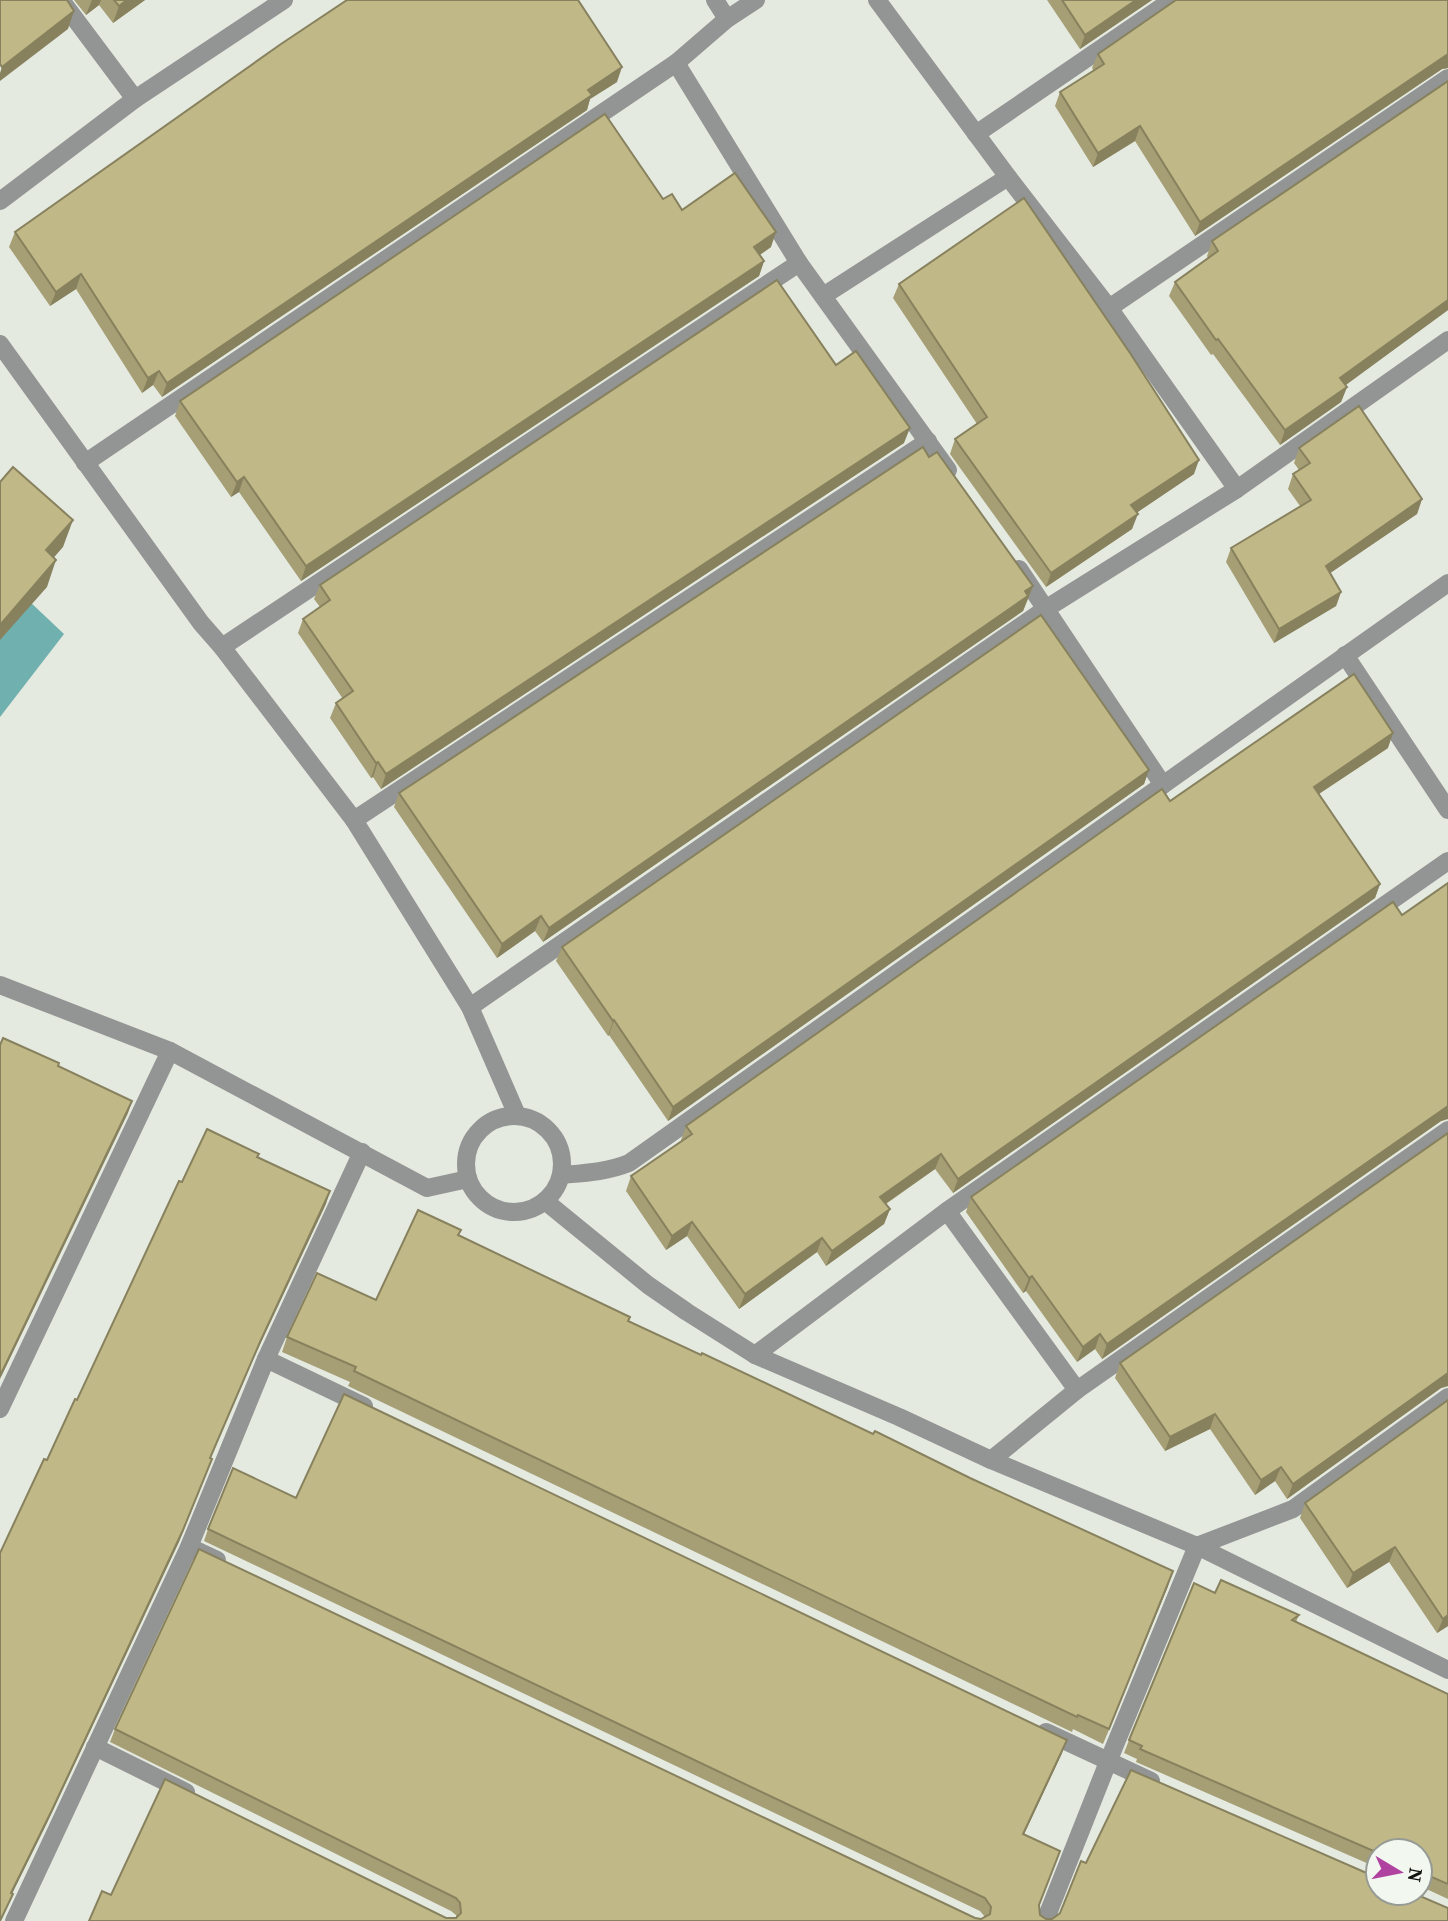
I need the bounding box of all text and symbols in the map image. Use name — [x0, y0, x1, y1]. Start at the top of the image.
north arrow — [1364, 1837, 1434, 1907]
text: N — [1402, 1866, 1430, 1884]

